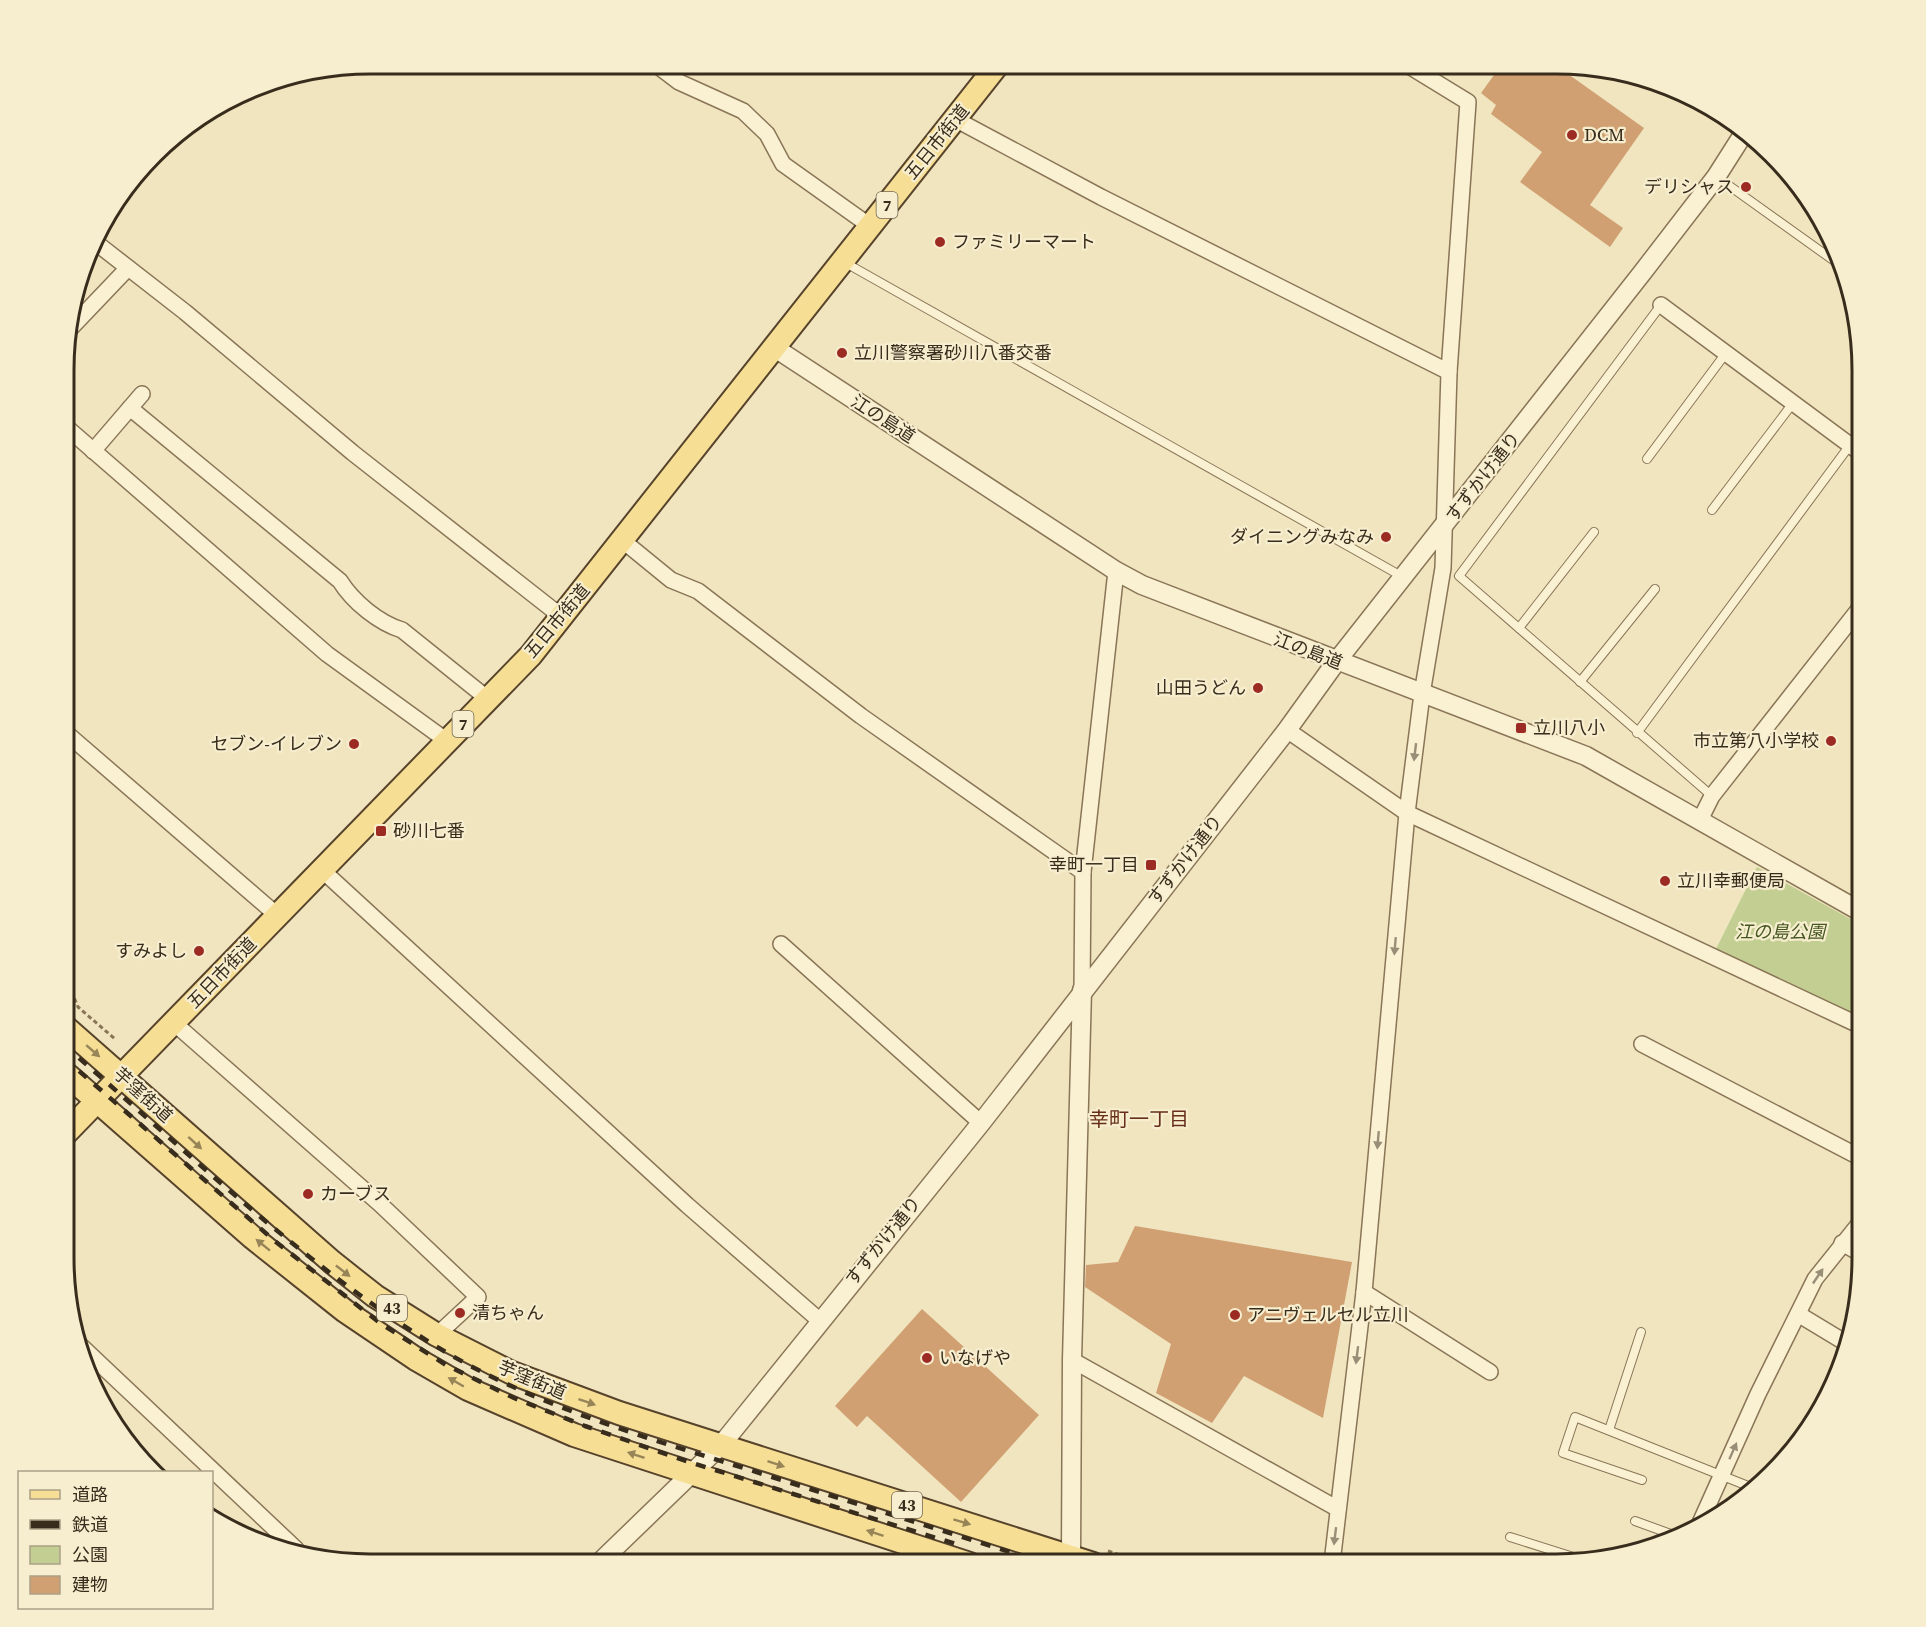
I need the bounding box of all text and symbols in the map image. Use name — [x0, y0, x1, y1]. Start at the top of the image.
street label: 五日市街道 — [899, 99, 975, 185]
place label: DCM — [1584, 122, 1625, 147]
marker: DCM — [1565, 128, 1579, 142]
place label: デリシャス — [1644, 174, 1734, 199]
marker: デリシャス — [1739, 180, 1753, 194]
road number: 7 — [876, 192, 898, 218]
place label: ファミリーマート — [952, 229, 1096, 254]
marker: ファミリーマート — [933, 235, 947, 249]
place label: 立川警察署砂川八番交番 — [854, 340, 1052, 365]
marker: 立川警察署砂川八番交番 — [835, 346, 849, 360]
street label: 江の島道 — [846, 388, 920, 449]
street label: すずかけ通り — [1440, 426, 1526, 527]
place label: ダイニングみなみ — [1230, 524, 1374, 549]
marker: ダイニングみなみ — [1379, 530, 1393, 544]
street label: 五日市街道 — [518, 578, 595, 663]
street label: 江の島道 — [1270, 626, 1346, 675]
place label: 山田うどん — [1156, 675, 1246, 700]
marker: 山田うどん — [1251, 681, 1265, 695]
road number: 7 — [452, 711, 474, 737]
place label: 立川八小 — [1533, 715, 1605, 740]
marker: 立川八小 — [1514, 721, 1528, 735]
place label: 市立第八小学校 — [1693, 728, 1819, 753]
place label: セブン-イレブン — [210, 731, 342, 756]
marker: 市立第八小学校 — [1824, 734, 1838, 748]
marker: セブン-イレブン — [347, 737, 361, 751]
one-way arrow — [1410, 742, 1420, 761]
street label: すずかけ通り — [1142, 809, 1228, 910]
place label: 砂川七番 — [393, 818, 465, 843]
marker: 砂川七番 — [374, 824, 388, 838]
place label: 幸町一丁目 — [1049, 852, 1139, 877]
marker: 幸町一丁目 — [1144, 858, 1158, 872]
place label: 立川幸郵便局 — [1677, 868, 1785, 893]
marker: 立川幸郵便局 — [1658, 874, 1672, 888]
park label: 江の島公園 — [1735, 919, 1828, 944]
street label: 五日市街道 — [181, 932, 262, 1014]
one-way arrow — [1390, 936, 1400, 955]
place label: すみよし — [115, 938, 187, 963]
marker: すみよし — [192, 944, 206, 958]
one-way arrow — [85, 1044, 100, 1057]
street label: 芋窪街道 — [108, 1061, 178, 1128]
district label: 幸町一丁目 — [1089, 1105, 1189, 1133]
one-way arrow — [1373, 1131, 1383, 1150]
one-way arrow — [188, 1136, 202, 1150]
place label: カーブス — [320, 1181, 391, 1206]
marker: カーブス — [301, 1187, 315, 1201]
street label: すずかけ通り — [839, 1191, 926, 1291]
one-way arrow — [255, 1239, 271, 1252]
one-way arrow — [334, 1265, 350, 1277]
one-way arrow — [1812, 1268, 1824, 1284]
road number: 43 — [377, 1295, 407, 1321]
place label: 清ちゃん — [472, 1300, 544, 1325]
place label: アニヴェルセル立川 — [1247, 1302, 1409, 1327]
marker: 清ちゃん — [453, 1306, 467, 1320]
marker: アニヴェルセル立川 — [1228, 1308, 1242, 1322]
place label: いなげや — [939, 1345, 1011, 1370]
one-way arrow — [1352, 1345, 1361, 1364]
marker: いなげや — [920, 1351, 934, 1365]
street label: 芋窪街道 — [494, 1354, 570, 1405]
one-way arrow — [447, 1377, 464, 1387]
one-way arrow — [579, 1397, 597, 1407]
one-way arrow — [1728, 1441, 1738, 1459]
one-way arrow — [627, 1450, 645, 1459]
one-way arrow — [767, 1460, 785, 1469]
legend — [18, 1471, 213, 1609]
text: 道路 — [72, 1482, 108, 1507]
road number: 43 — [892, 1492, 922, 1518]
text: 鉄道 — [72, 1512, 108, 1537]
one-way arrow — [953, 1518, 971, 1528]
one-way arrow — [1330, 1527, 1340, 1546]
one-way arrow — [866, 1528, 884, 1537]
text: 公園 — [72, 1542, 108, 1567]
text: 建物 — [72, 1572, 108, 1597]

